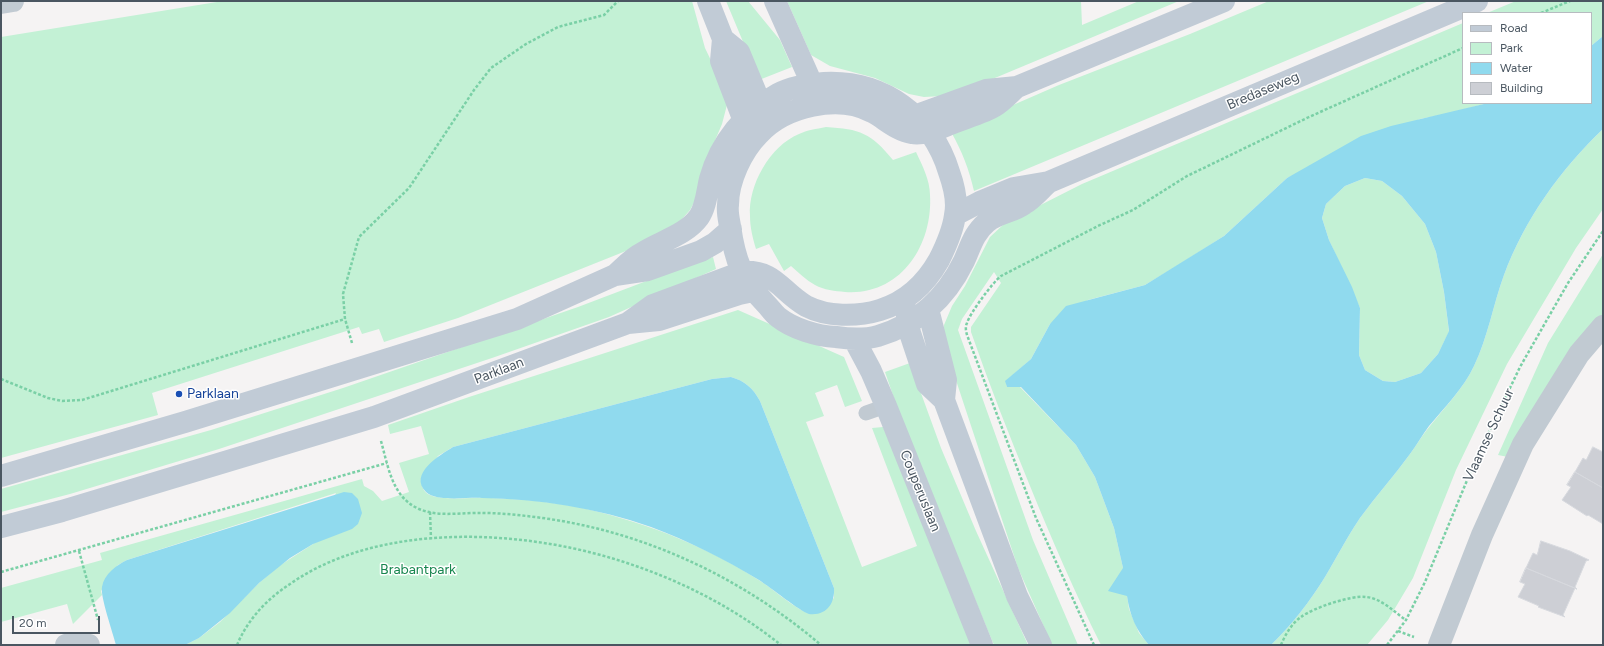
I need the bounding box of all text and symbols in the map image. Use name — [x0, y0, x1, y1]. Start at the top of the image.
legend — [1462, 12, 1592, 104]
text: Road — [1500, 21, 1528, 35]
text: Park — [1500, 41, 1523, 55]
text: Water — [1500, 61, 1532, 75]
street label: Bredaseweg — [1224, 68, 1302, 114]
text: Building — [1500, 81, 1543, 95]
street label: Parklaan — [472, 354, 526, 388]
place label: Parklaan — [187, 386, 239, 402]
street label: Vlaamse Schuur — [1460, 386, 1518, 484]
marker: Parklaan — [174, 389, 184, 399]
street label: Couperuslaan — [896, 448, 944, 534]
park label: Brabantpark — [380, 562, 456, 578]
scale bar — [14, 608, 102, 634]
text: 20 m — [19, 616, 47, 630]

